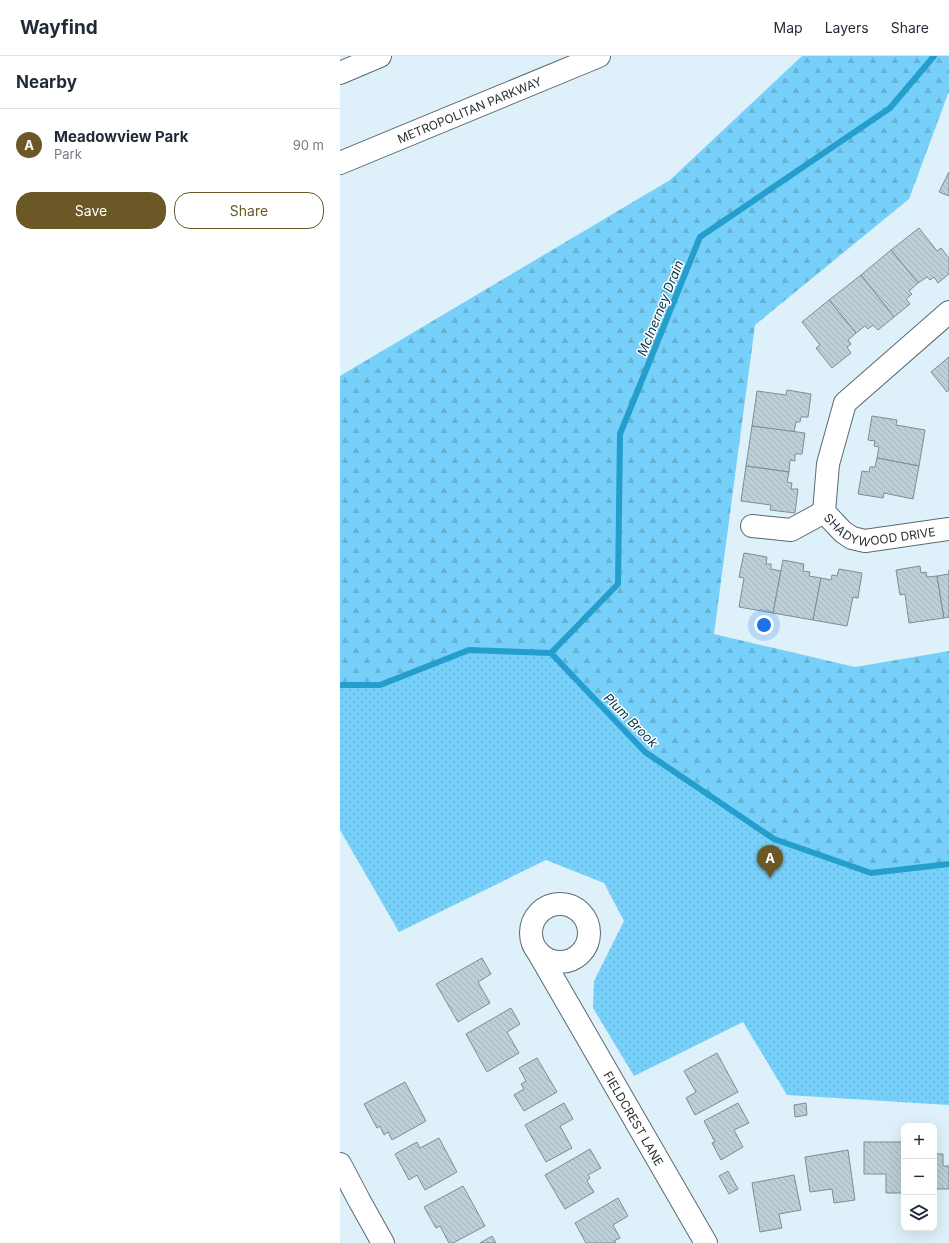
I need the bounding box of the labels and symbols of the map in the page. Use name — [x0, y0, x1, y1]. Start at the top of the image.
street label: METROPOLITAN PARKWAY — [395, 73, 544, 146]
water label: McInerney Drain — [634, 258, 687, 358]
street label: SHADYWOOD DRIVE — [821, 510, 936, 550]
your location — [754, 615, 774, 635]
water label: Plum Brook — [601, 690, 662, 751]
pin: A — [757, 845, 783, 878]
street label: FIELDCREST LANE — [601, 1068, 667, 1168]

